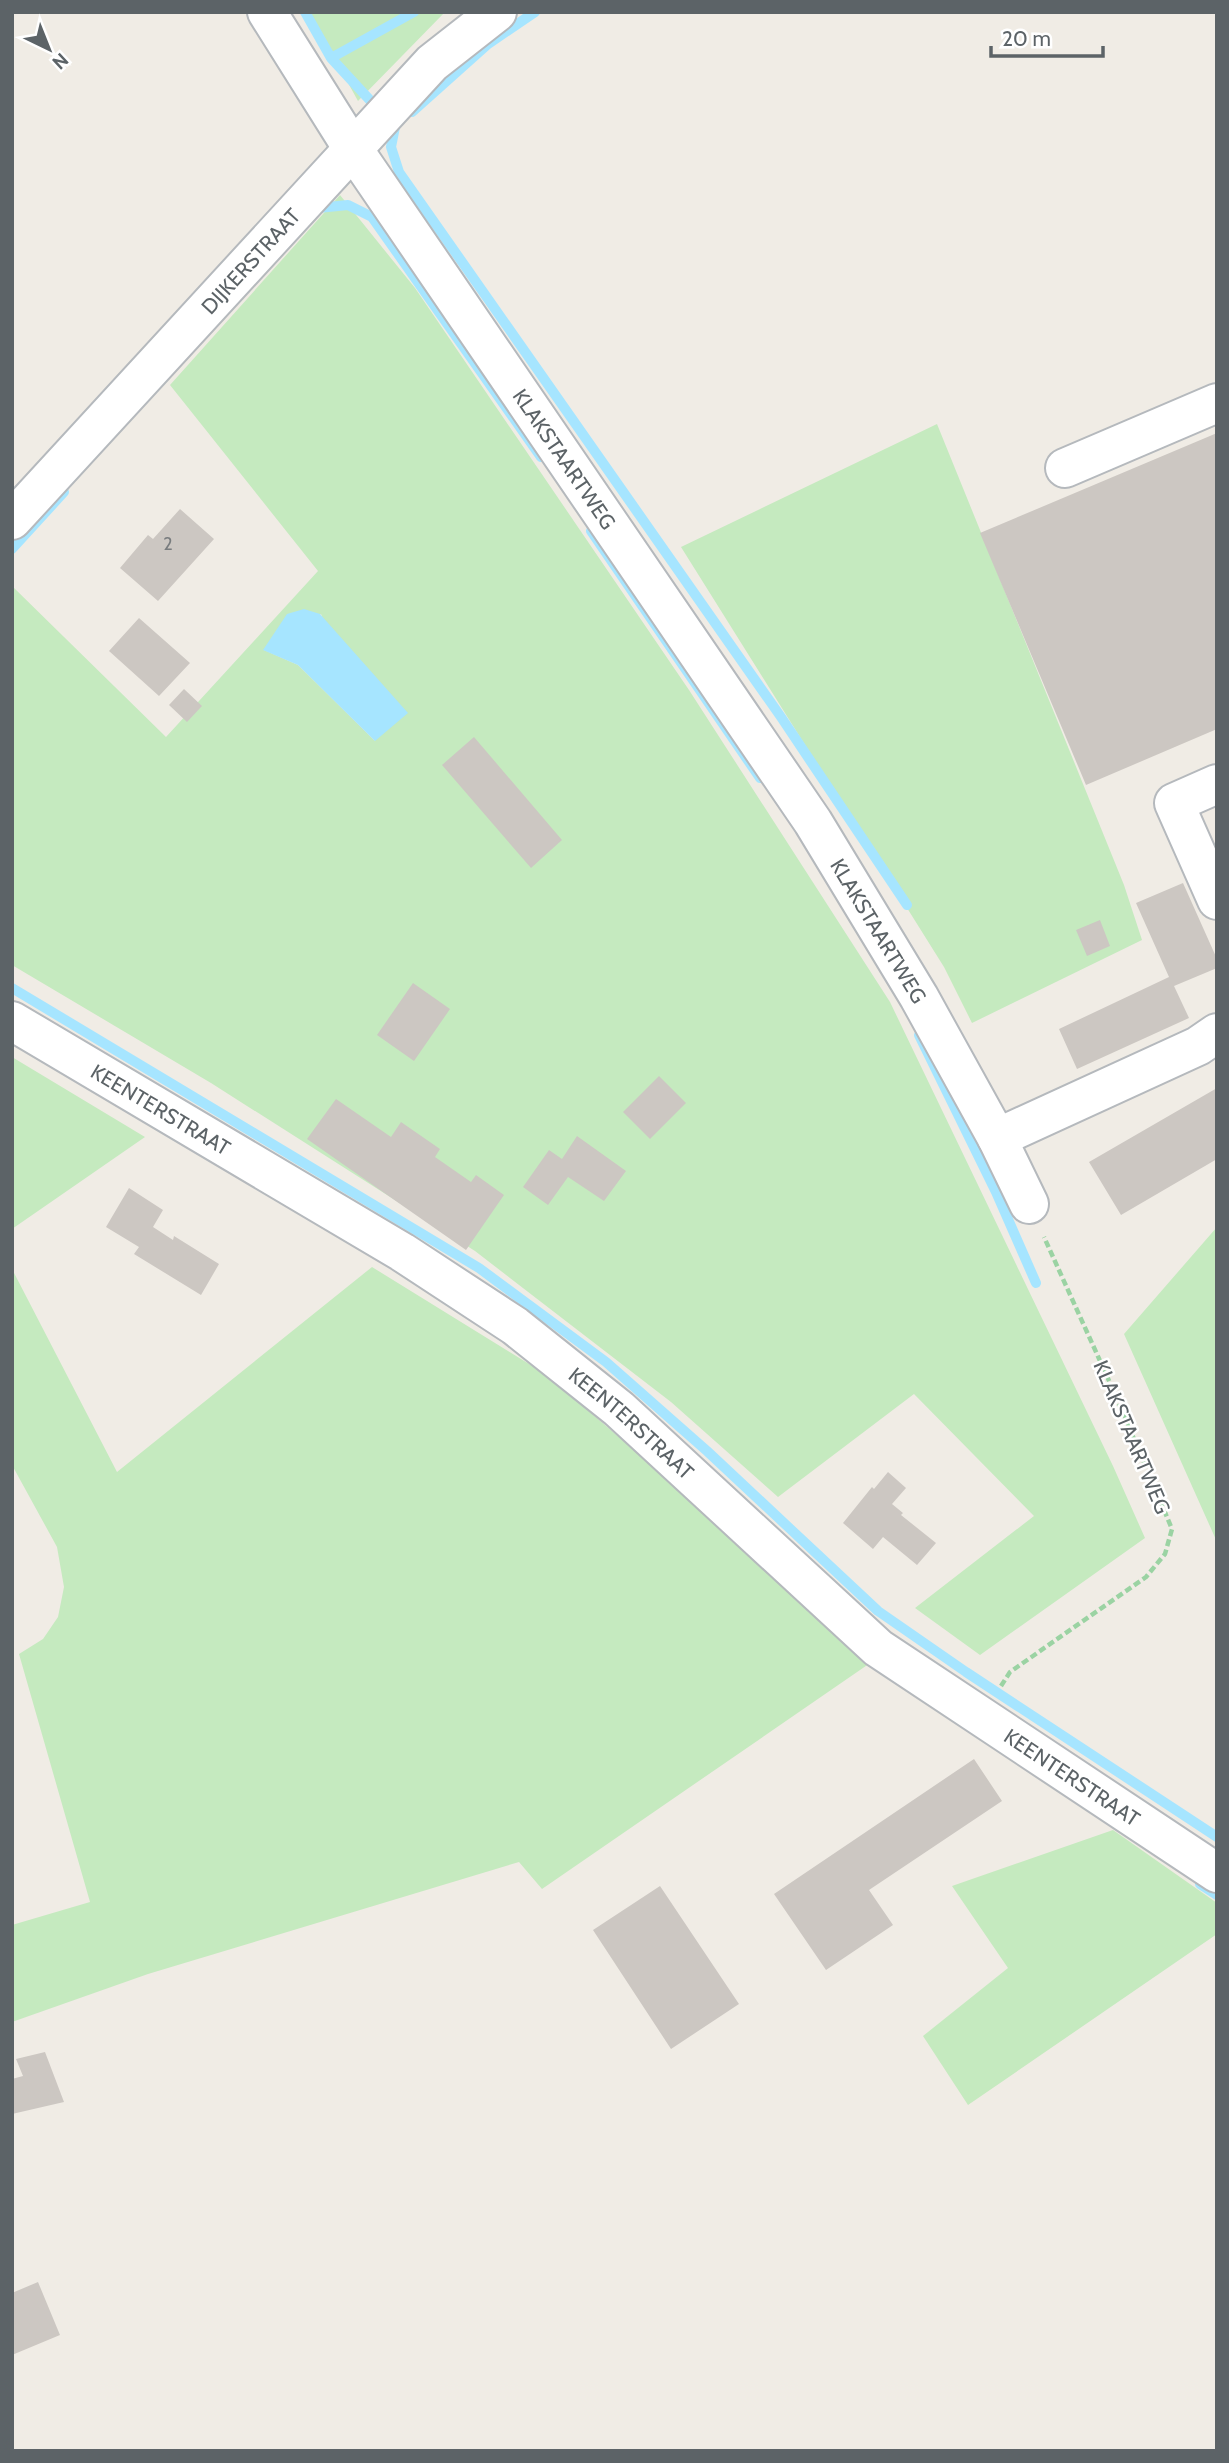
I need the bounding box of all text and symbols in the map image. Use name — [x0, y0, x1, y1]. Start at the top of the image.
north arrow — [14, 14, 84, 84]
scale bar — [991, 14, 1103, 58]
text: 20 m — [1002, 26, 1051, 51]
text: N — [47, 48, 73, 74]
street label: DIJKERSTRAAT — [196, 203, 305, 319]
street label: KLAKSTAARTWEG — [508, 384, 621, 534]
house number: 2 — [163, 533, 173, 555]
street label: KLAKSTAARTWEG — [826, 854, 932, 1007]
street label: KEENTERSTRAAT — [87, 1058, 235, 1160]
street label: KLAKSTAARTWEG — [1088, 1357, 1176, 1517]
street label: KEENTERSTRAAT — [564, 1362, 699, 1484]
street label: KEENTERSTRAAT — [1000, 1723, 1145, 1831]

